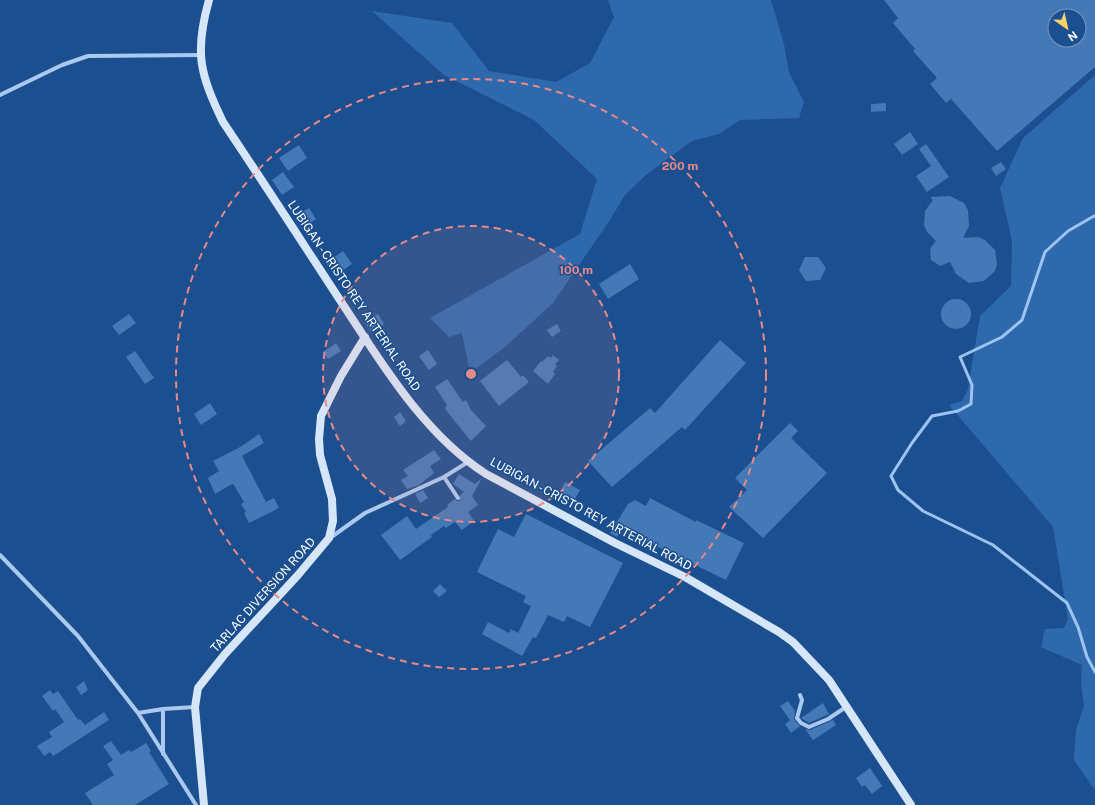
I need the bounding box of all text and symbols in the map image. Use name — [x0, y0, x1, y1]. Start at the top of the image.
north arrow — [1047, 8, 1087, 48]
text: N — [1066, 29, 1080, 44]
text: 200 m — [662, 159, 698, 173]
street label: LUBIGAN - CRISTO REY ARTERIAL ROAD — [285, 198, 423, 394]
text: 100 m — [559, 263, 593, 277]
centre of rings — [464, 367, 478, 381]
street label: LUBIGAN - CRISTO REY ARTERIAL ROAD — [488, 455, 694, 573]
street label: TARLAC DIVERSION ROAD — [208, 535, 318, 655]

